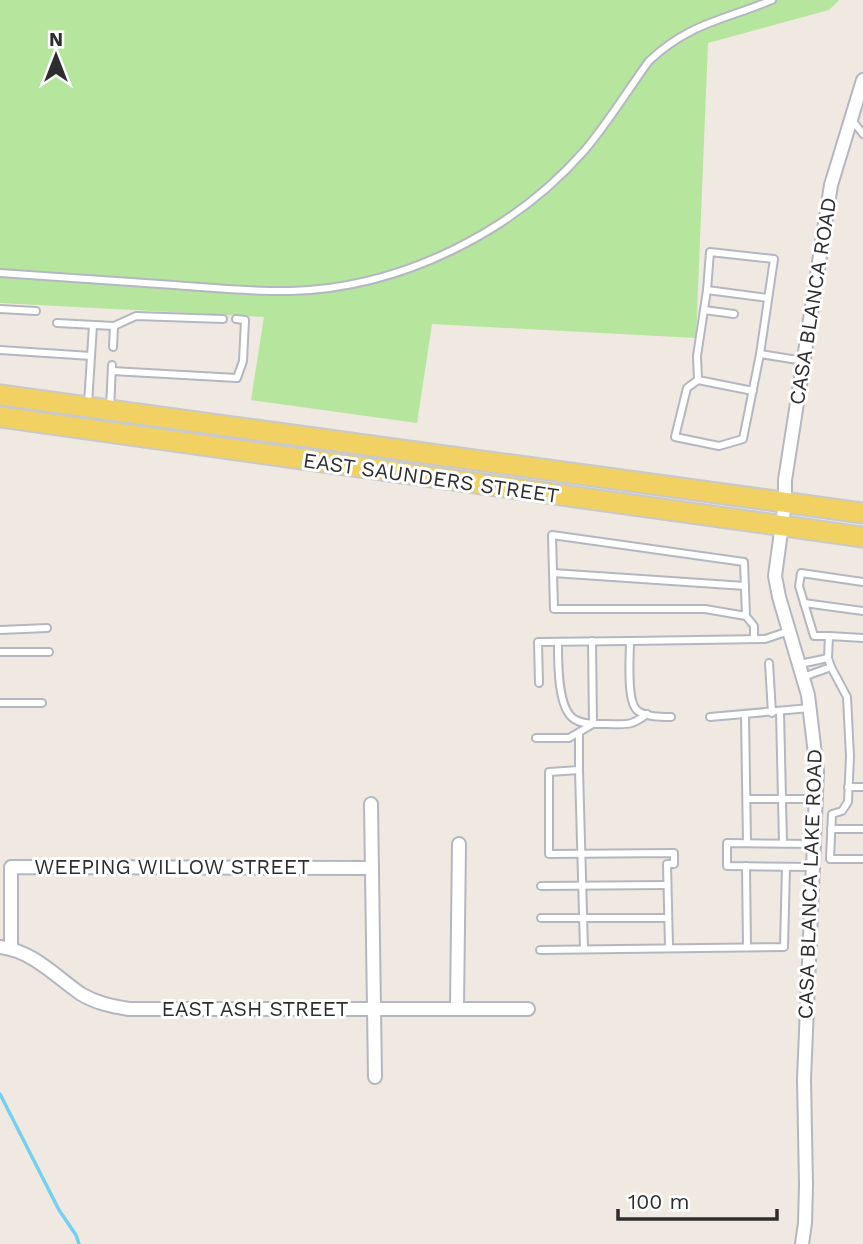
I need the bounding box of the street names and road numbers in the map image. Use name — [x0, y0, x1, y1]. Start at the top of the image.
street label: CASA BLANCA ROAD — [784, 195, 841, 406]
street label: EAST SAUNDERS STREET — [301, 447, 561, 508]
street label: CASA BLANCA LAKE ROAD — [792, 748, 827, 1020]
street label: WEEPING WILLOW STREET — [34, 854, 310, 879]
street label: EAST ASH STREET — [161, 996, 349, 1021]

